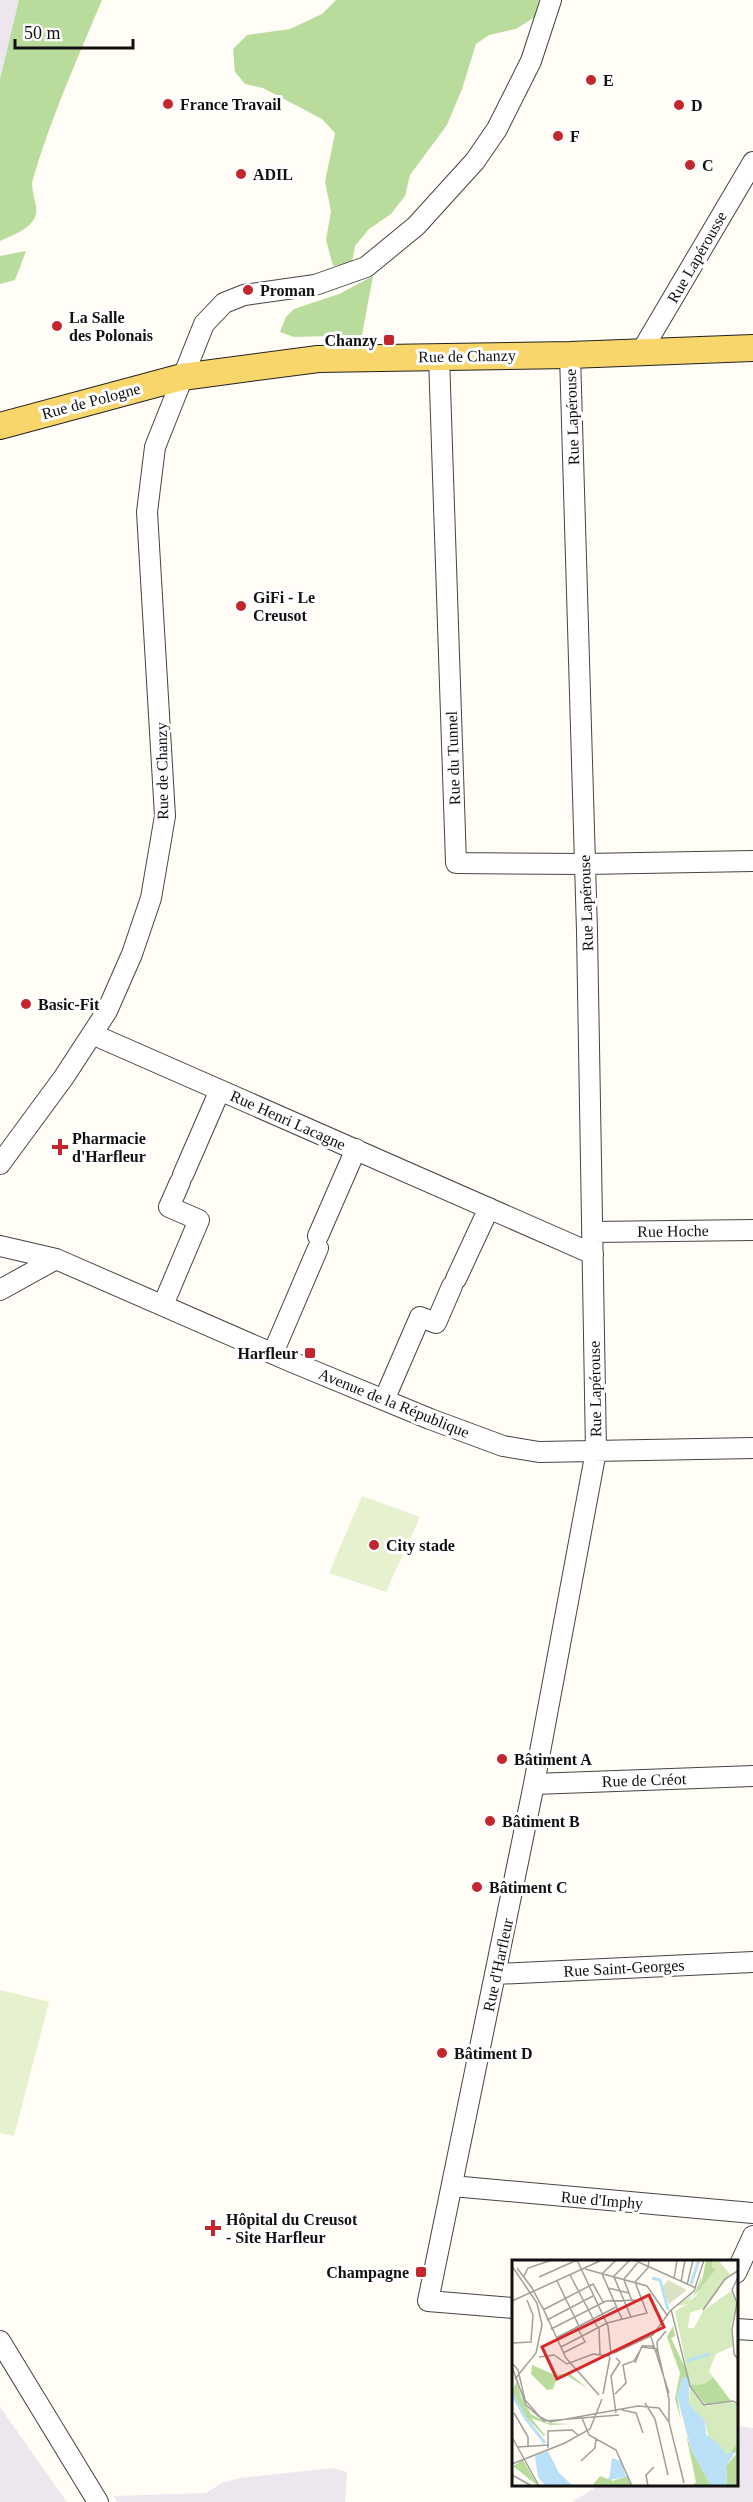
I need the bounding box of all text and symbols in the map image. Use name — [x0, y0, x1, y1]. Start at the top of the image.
scale bar — [15, 12, 134, 50]
text: 50 m — [24, 23, 61, 43]
place label: E — [603, 72, 614, 89]
marker: E — [584, 73, 598, 87]
place label: France Travail — [180, 96, 282, 113]
marker: France Travail — [161, 97, 175, 111]
place label: D — [691, 97, 703, 114]
marker: D — [672, 98, 686, 112]
place label: F — [570, 128, 580, 145]
marker: F — [551, 129, 565, 143]
place label: C — [702, 157, 714, 174]
marker: C — [683, 158, 697, 172]
place label: ADIL — [253, 166, 293, 183]
marker: ADIL — [234, 167, 248, 181]
street label: Rue Lapérousse — [664, 208, 731, 306]
place label: Proman — [260, 282, 315, 299]
marker: Proman — [241, 283, 255, 297]
place label: La Salle des Polonais — [69, 309, 153, 344]
marker: La Salle des Polonais — [50, 319, 64, 333]
place label: Chanzy — [325, 332, 377, 350]
marker: Chanzy — [382, 333, 396, 347]
street label: Rue de Chanzy — [418, 347, 516, 366]
street label: Rue Lapérouse — [562, 368, 583, 465]
street label: Rue de Pologne — [40, 380, 142, 423]
place label: GiFi - Le Creusot — [253, 589, 315, 624]
marker: GiFi - Le Creusot — [234, 599, 248, 613]
street label: Rue du Tunnel — [443, 710, 463, 805]
street label: Rue de Chanzy — [153, 722, 172, 820]
street label: Rue Lapérouse — [576, 854, 597, 951]
place label: Basic-Fit — [38, 996, 100, 1013]
marker: Basic-Fit — [19, 997, 33, 1011]
street label: Rue Henri Lacagne — [227, 1087, 348, 1154]
place label: Pharmacie d'Harfleur — [72, 1130, 146, 1165]
marker: Pharmacie d'Harfleur — [53, 1140, 67, 1154]
street label: Rue Hoche — [637, 1222, 709, 1240]
street label: Rue Lapérouse — [586, 1341, 605, 1437]
place label: Harfleur — [238, 1345, 298, 1362]
marker: Harfleur — [303, 1346, 317, 1360]
street label: Avenue de la République — [316, 1365, 472, 1442]
place label: City stade — [386, 1537, 455, 1555]
marker: City stade — [367, 1538, 381, 1552]
place label: Bâtiment A — [514, 1751, 592, 1768]
marker: Bâtiment A — [495, 1752, 509, 1766]
street label: Rue de Créot — [602, 1770, 687, 1790]
place label: Bâtiment B — [502, 1813, 580, 1830]
marker: Bâtiment B — [483, 1814, 497, 1828]
place label: Bâtiment C — [489, 1879, 568, 1896]
marker: Bâtiment C — [470, 1880, 484, 1894]
street label: Rue d'Harfleur — [480, 1916, 516, 2013]
street label: Rue Saint-Georges — [563, 1956, 685, 1981]
place label: Bâtiment D — [454, 2045, 533, 2062]
marker: Bâtiment D — [435, 2046, 449, 2060]
street label: Rue d'Imphy — [560, 2188, 644, 2213]
place label: Hôpital du Creusot - Site Harfleur — [226, 2211, 358, 2246]
marker: Hôpital du Creusot - Site Harfleur — [204, 2219, 222, 2237]
inset map — [512, 2260, 738, 2487]
place label: Champagne — [326, 2264, 409, 2282]
marker: Champagne — [414, 2265, 428, 2279]

